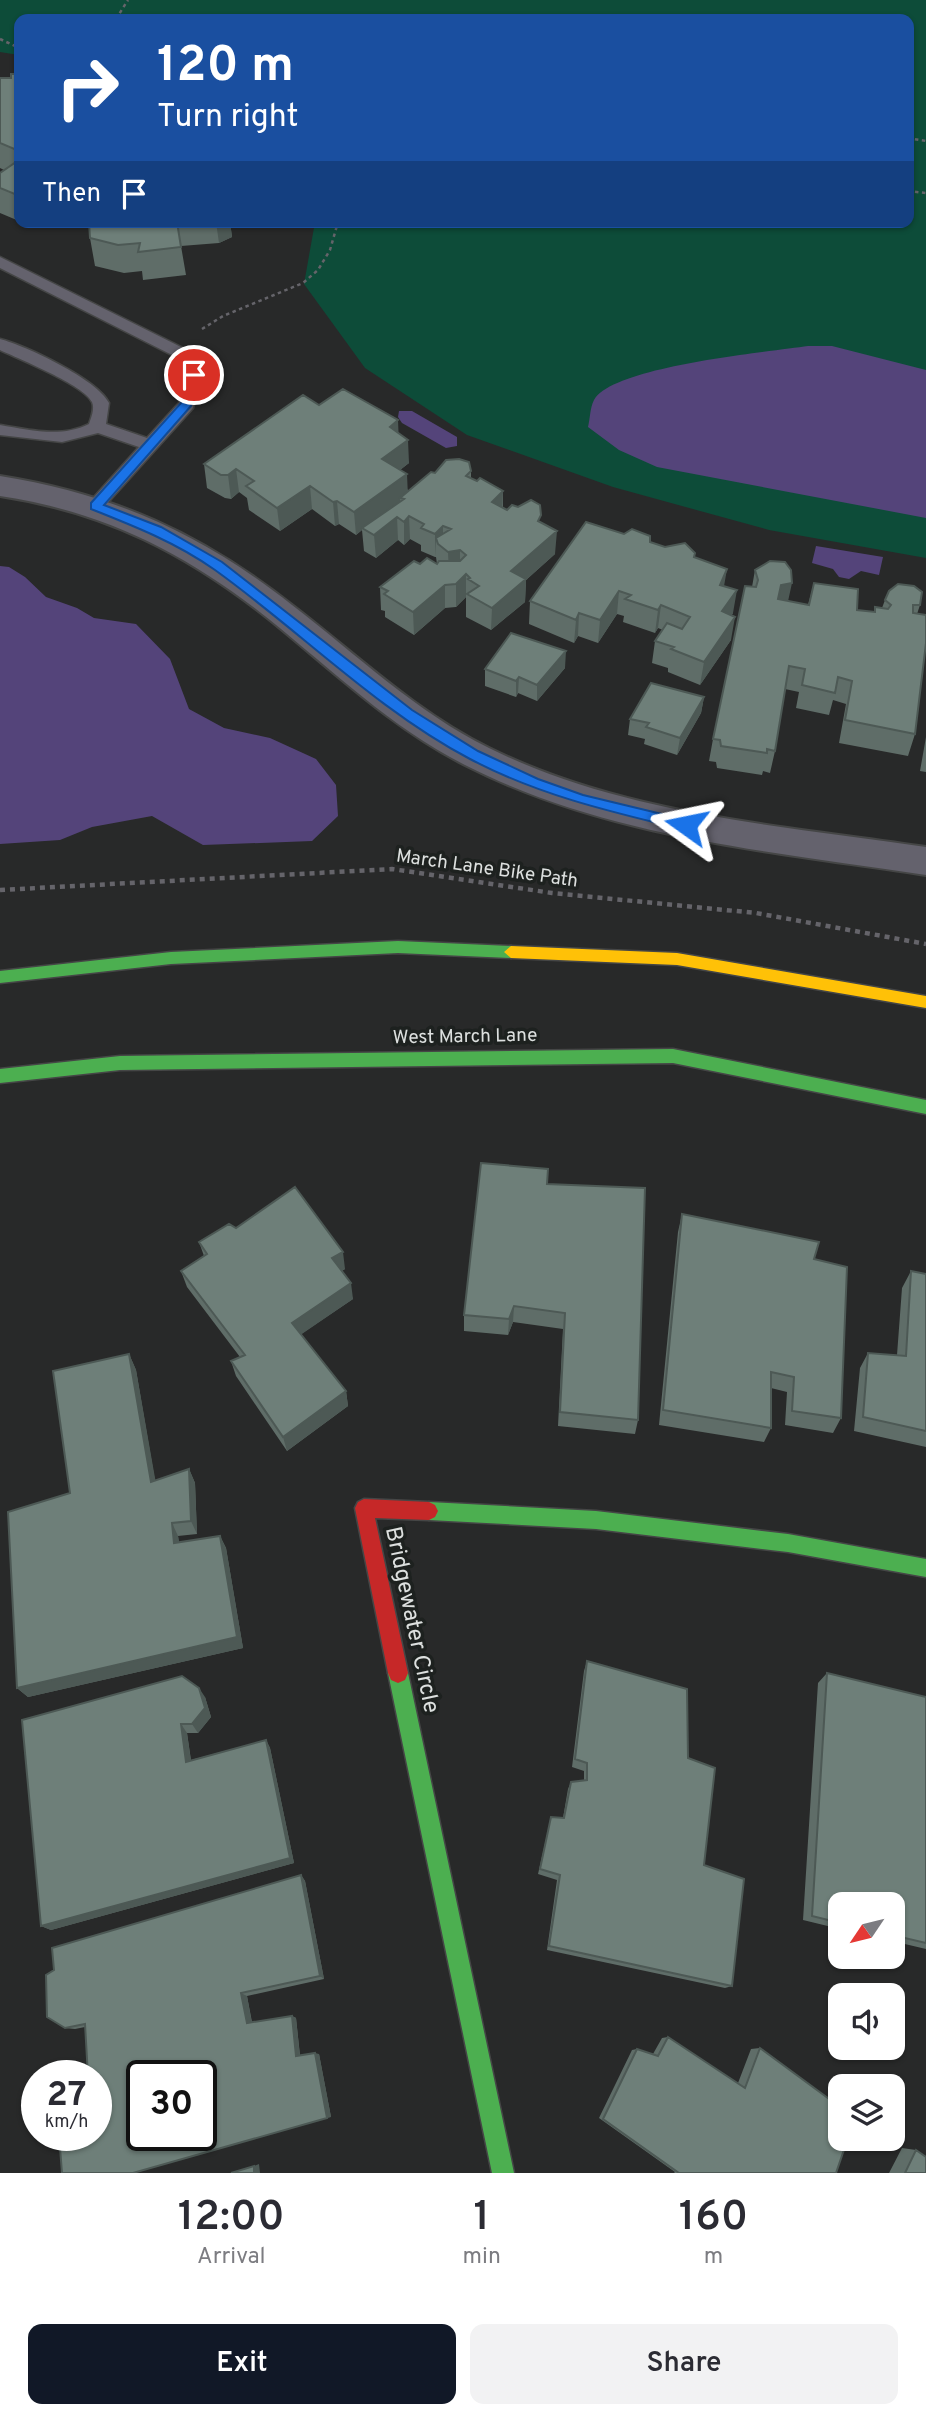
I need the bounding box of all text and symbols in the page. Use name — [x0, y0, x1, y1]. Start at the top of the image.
text: 120 m — [157, 37, 294, 99]
icon: right — [42, 42, 133, 133]
text: Turn right — [157, 98, 299, 138]
icon: arrive — [115, 175, 153, 213]
text: Then — [42, 178, 101, 211]
pin — [164, 345, 224, 405]
icon: arrive — [175, 356, 213, 394]
position arrow — [649, 788, 723, 862]
street label: March Lane Bike Path — [395, 844, 579, 894]
street label: West March Lane — [393, 1024, 537, 1050]
street label: Bridgewater Circle — [377, 1524, 445, 1716]
north arrow — [828, 1892, 905, 1969]
map controls — [828, 1892, 905, 2151]
button: sound — [828, 1983, 905, 2060]
speed limit sign: 30 — [126, 2060, 217, 2151]
text: 27 — [47, 2074, 86, 2118]
button: layers — [828, 2074, 905, 2151]
text: km/h — [45, 2111, 88, 2134]
text: 12:00 — [178, 2192, 285, 2245]
text: 1 — [474, 2192, 490, 2245]
text: 160 — [679, 2192, 748, 2245]
text: Arrival — [197, 2243, 266, 2272]
text: min — [463, 2243, 501, 2272]
text: m — [704, 2243, 723, 2272]
button: Exit — [28, 2324, 456, 2404]
button: Share — [470, 2324, 898, 2404]

